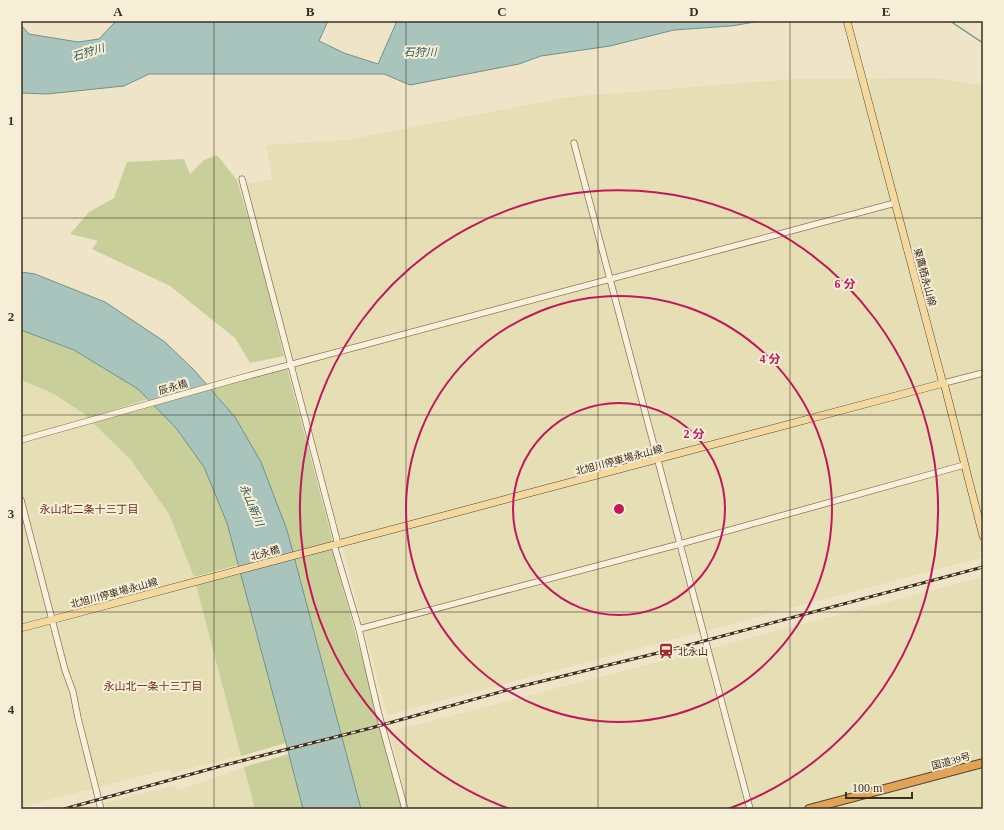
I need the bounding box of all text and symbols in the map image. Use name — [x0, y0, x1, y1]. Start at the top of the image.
text: A — [113, 4, 123, 19]
text: B — [306, 4, 315, 19]
text: C — [497, 4, 507, 19]
text: D — [689, 4, 699, 19]
text: E — [882, 4, 890, 19]
water label: 石狩川 — [70, 41, 106, 63]
water label: 石狩川 — [404, 46, 437, 58]
text: 1 — [8, 113, 14, 128]
street label: 東鷹栖永山線 — [912, 247, 938, 307]
text: 6 分 — [834, 277, 856, 291]
text: 2 — [8, 309, 14, 324]
text: 4 分 — [759, 352, 781, 366]
street label: 辰永橋 — [157, 378, 189, 396]
text: 2 分 — [683, 427, 705, 441]
street label: 北旭川停車場永山線 — [574, 443, 664, 477]
water label: 永山新川 — [238, 482, 267, 529]
centre of rings — [612, 502, 626, 516]
district label: 永山北二条十三丁目 — [40, 503, 139, 515]
text: 3 — [8, 506, 15, 521]
street label: 北永橋 — [249, 544, 281, 562]
street label: 北旭川停車場永山線 — [69, 576, 159, 610]
station icon: 北永山 — [657, 642, 675, 660]
place label: 北永山 — [678, 646, 708, 657]
district label: 永山北一条十三丁目 — [104, 680, 203, 692]
text: 4 — [8, 702, 15, 717]
street label: 国道39号 — [930, 751, 972, 771]
scale bar — [846, 774, 912, 800]
text: 100 m — [852, 781, 883, 795]

